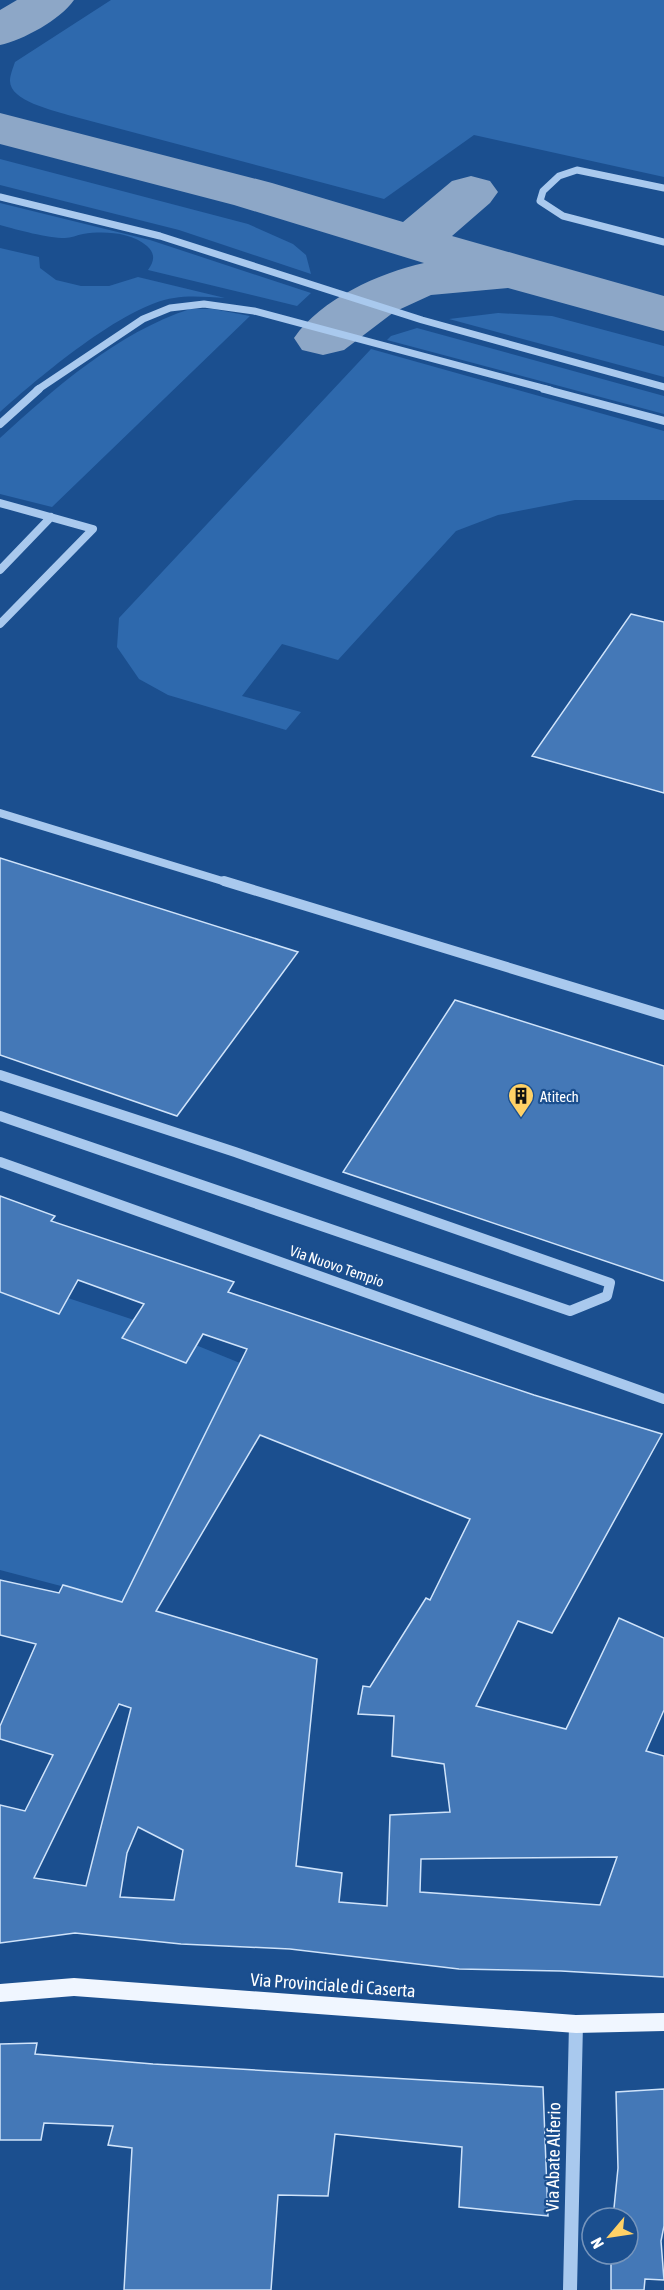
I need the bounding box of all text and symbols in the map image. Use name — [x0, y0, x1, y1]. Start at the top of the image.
building icon: Atitech — [506, 1081, 536, 1119]
place label: Atitech — [540, 1088, 579, 1105]
street label: Via Nuovo Tempio — [287, 1242, 387, 1290]
street label: Via Provinciale di Caserta — [250, 1969, 416, 2001]
street label: Via Abate Alferio — [542, 2102, 564, 2212]
north arrow — [580, 2206, 640, 2266]
text: N — [587, 2235, 607, 2252]

